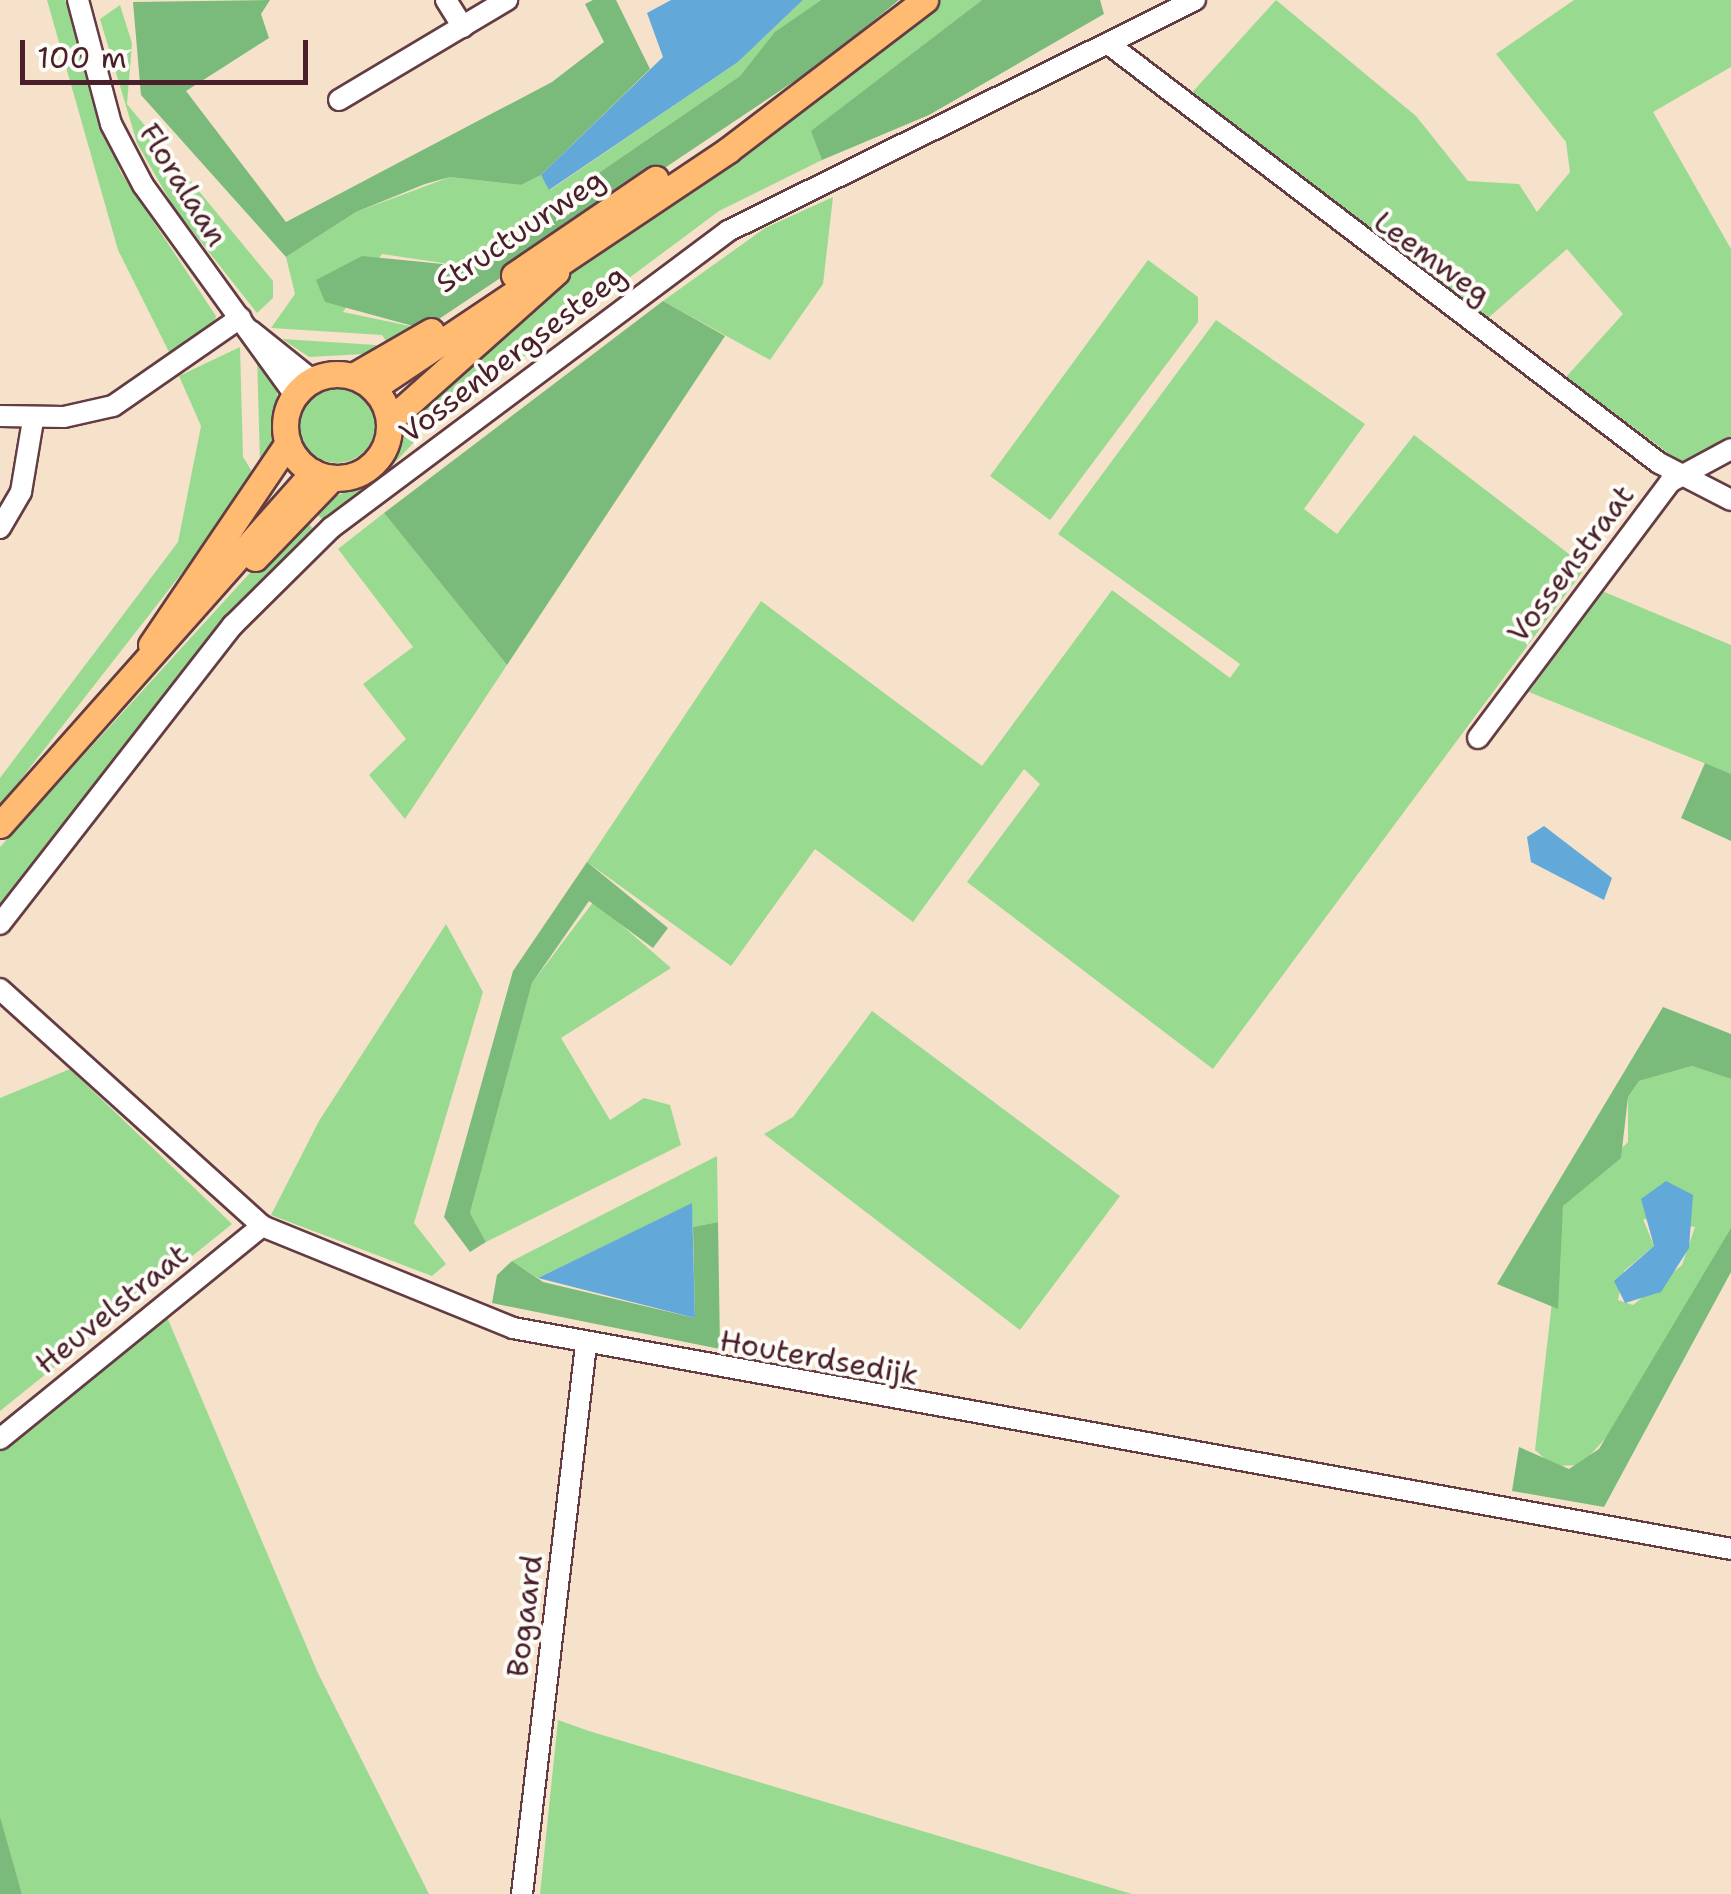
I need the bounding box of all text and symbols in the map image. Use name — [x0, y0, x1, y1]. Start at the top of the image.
scale bar — [25, 20, 312, 82]
text: 100 m — [37, 37, 127, 78]
street label: Floralaan — [131, 117, 235, 253]
street label: Structuurweg — [429, 161, 611, 301]
street label: Leemweg — [1367, 204, 1497, 312]
street label: Vossenbergsesteeg — [393, 257, 633, 451]
street label: Vossenstraat — [1500, 478, 1642, 650]
street label: Heuvelstraat — [28, 1236, 196, 1382]
street label: Houterdsedijk — [717, 1323, 921, 1393]
street label: Bogaard — [500, 1553, 550, 1679]

